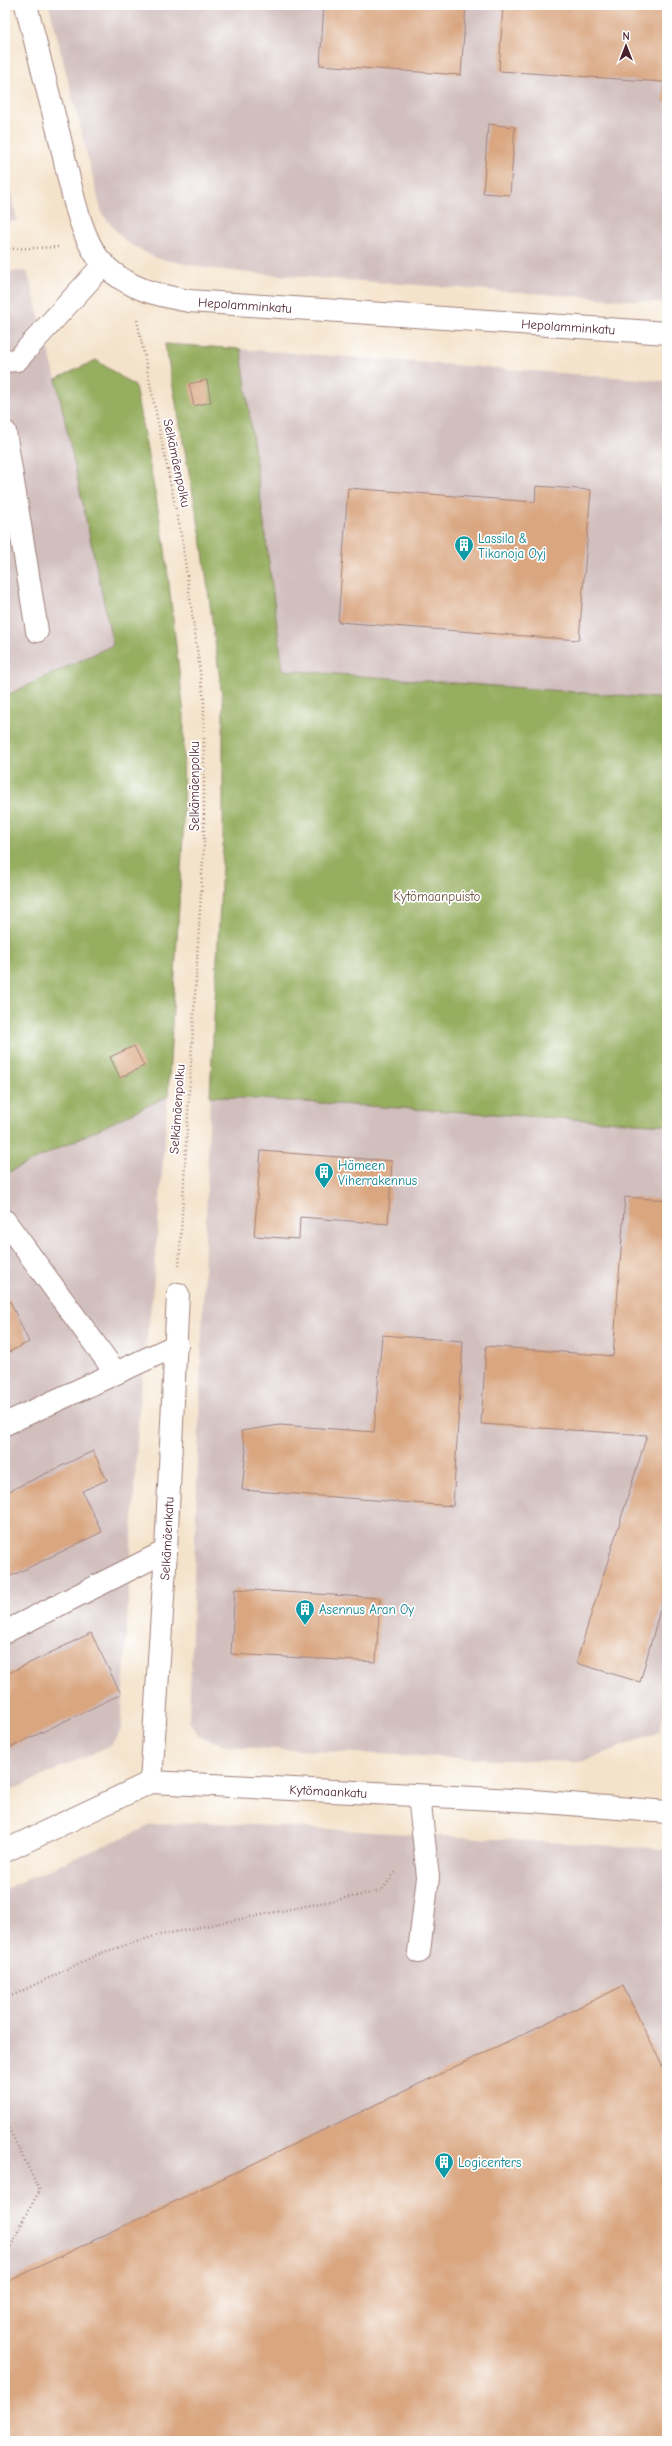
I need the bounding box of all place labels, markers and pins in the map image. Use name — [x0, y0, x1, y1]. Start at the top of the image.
place label: Lassila & Tikanoja Oyj — [478, 531, 546, 561]
building icon: Lassila & Tikanoja Oyj — [453, 534, 475, 562]
place label: Hämeen Viherrakennus — [338, 1158, 417, 1188]
building icon: Hämeen Viherrakennus — [313, 1161, 335, 1189]
building icon: Asennus Aran Oy — [294, 1598, 316, 1626]
place label: Asennus Aran Oy — [319, 1602, 414, 1617]
building icon: Logicenters — [433, 2151, 455, 2179]
place label: Logicenters — [458, 2155, 521, 2170]

